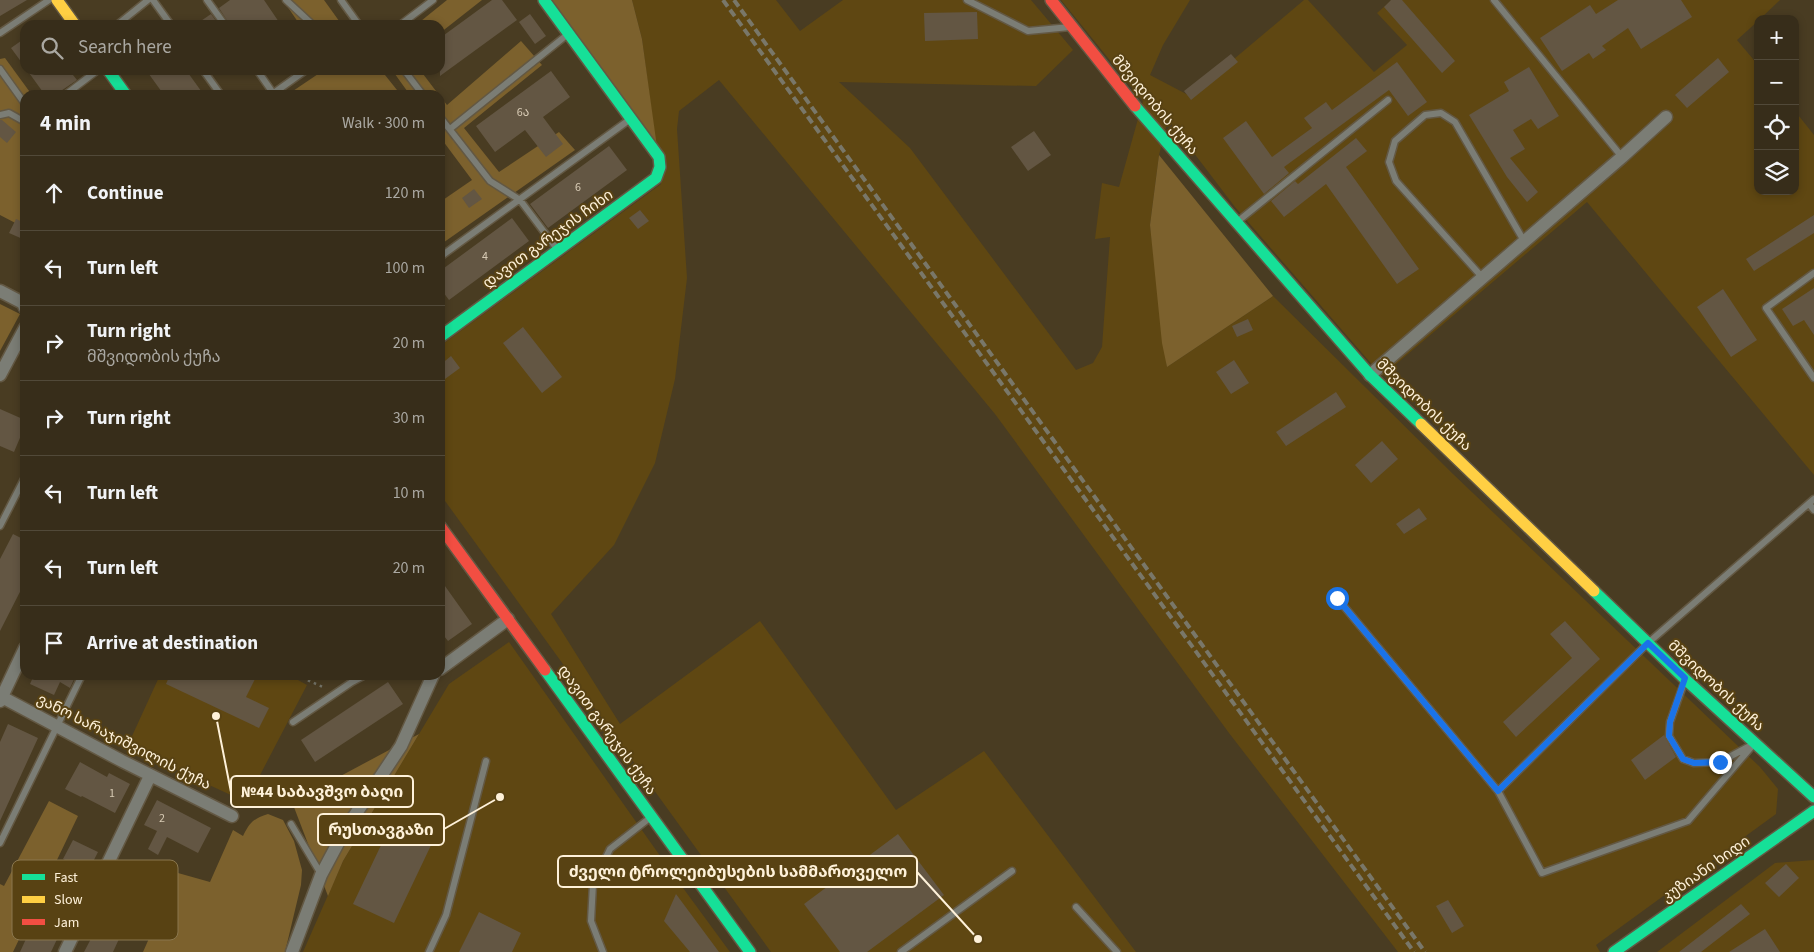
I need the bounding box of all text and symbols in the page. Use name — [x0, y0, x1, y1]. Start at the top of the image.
map controls — [1754, 15, 1799, 195]
button: + — [1754, 15, 1799, 60]
search box — [20, 20, 445, 75]
icon: search — [38, 34, 66, 62]
text: Search here — [78, 34, 172, 61]
street label: მშვიდობის ქუჩა — [1107, 50, 1203, 160]
button: − — [1754, 60, 1799, 105]
house number: 6ა — [517, 104, 529, 121]
button: locate — [1754, 105, 1799, 150]
text: 4 min — [40, 108, 91, 138]
text: Walk · 300 m — [342, 112, 425, 134]
button: layers — [1754, 150, 1799, 195]
icon: ahead — [40, 179, 68, 207]
house number: 6 — [575, 179, 581, 196]
text: Continue — [87, 180, 164, 207]
text: 120 m — [385, 182, 425, 204]
street label: დავით გარეჯის ჩიხი — [479, 185, 617, 293]
house number: 4 — [482, 248, 488, 265]
icon: left — [40, 254, 68, 282]
text: Turn left — [87, 255, 158, 282]
text: 100 m — [385, 257, 425, 279]
text: Turn right — [87, 318, 171, 345]
icon: right — [40, 329, 68, 357]
text: 20 m — [393, 332, 425, 354]
text: მშვიდობის ქუჩა — [87, 346, 220, 368]
street label: მშვიდობის ქუჩა — [1372, 354, 1476, 456]
icon: right — [40, 404, 68, 432]
text: Turn right — [87, 405, 171, 432]
text: 30 m — [393, 407, 425, 429]
icon: left — [40, 479, 68, 507]
text: Turn left — [87, 480, 158, 507]
text: 10 m — [393, 482, 425, 504]
icon: left — [40, 554, 68, 582]
text: Turn left — [87, 555, 158, 582]
text: 20 m — [393, 557, 425, 579]
route start — [1326, 587, 1349, 610]
icon: arrive — [40, 629, 68, 657]
text: Arrive at destination — [87, 630, 258, 657]
street label: მშვიდობის ქუჩა — [1663, 636, 1769, 736]
street label: დავით გარეჯის ქუჩა — [553, 661, 661, 799]
street label: ვანო სარაჯიშვილის ქუჩა — [33, 689, 215, 795]
route end — [1709, 751, 1732, 774]
callout: №44 საბავშვო ბაღი — [231, 776, 413, 807]
text: №44 საბავშვო ბაღი — [241, 781, 403, 803]
house number: 1 — [109, 785, 115, 802]
house number: 2 — [159, 810, 165, 827]
callout: რუსთავგაზი — [318, 814, 444, 845]
text: რუსთავგაზი — [328, 819, 434, 841]
street label: კუზიანი ხიდი — [1657, 831, 1755, 907]
callout: ძველი ტროლეიბუსების სამმართველო — [558, 856, 917, 887]
legend — [12, 860, 178, 940]
text: ძველი ტროლეიბუსების სამმართველო — [569, 861, 907, 883]
text: Fast — [54, 868, 78, 888]
text: Slow — [54, 890, 83, 910]
text: Jam — [54, 913, 79, 933]

